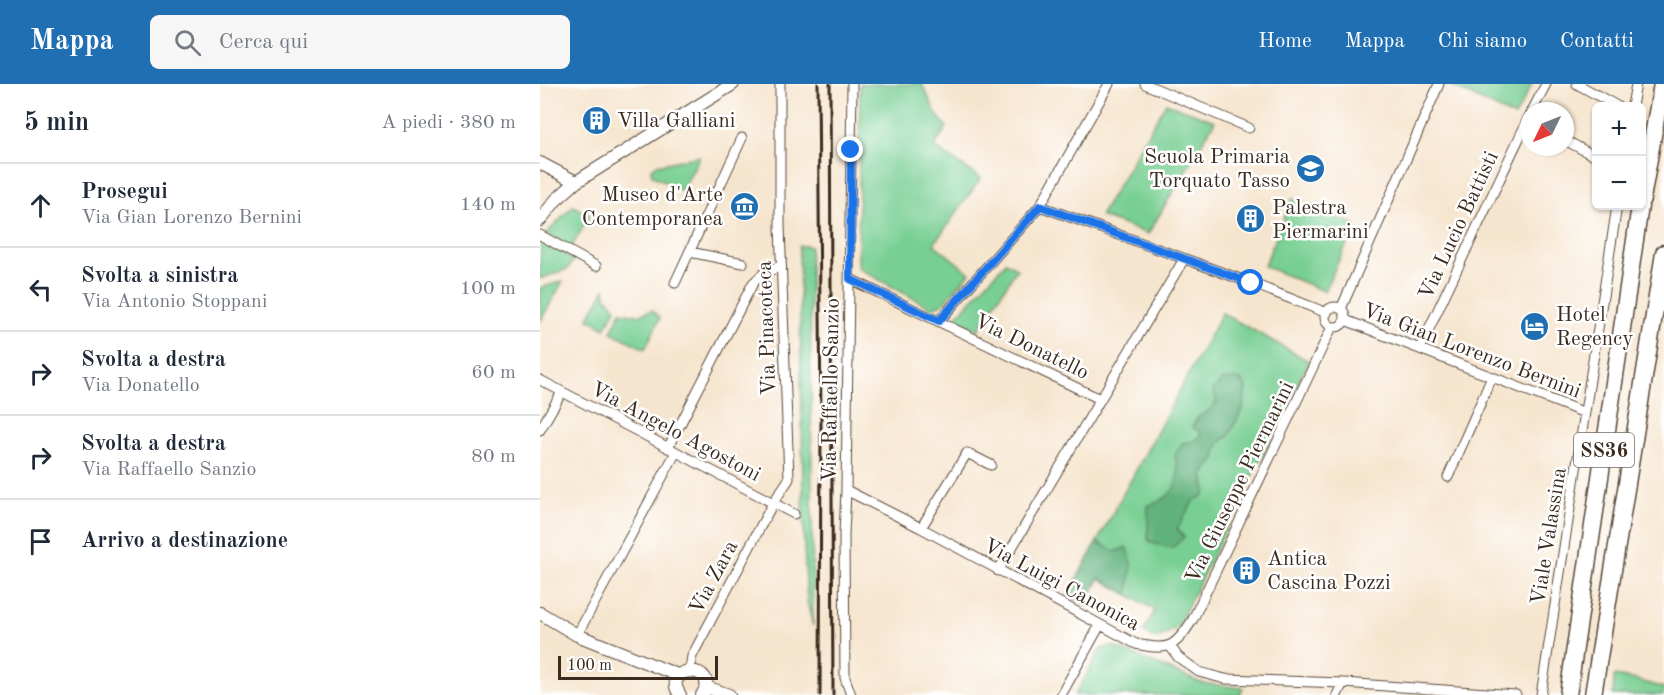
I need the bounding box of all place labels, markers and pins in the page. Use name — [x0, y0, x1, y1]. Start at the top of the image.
building icon: Villa Galliani — [580, 104, 612, 136]
place label: Villa Galliani — [617, 111, 735, 132]
place label: Scuola Primaria Torquato Tasso — [1144, 147, 1290, 192]
school or university icon: Scuola Primaria Torquato Tasso — [1295, 152, 1327, 184]
place label: Museo d'Arte Contemporanea — [582, 185, 723, 230]
museum icon: Museo d'Arte Contemporanea — [728, 190, 760, 222]
place label: Palestra Piermarini — [1272, 198, 1369, 243]
building icon: Palestra Piermarini — [1235, 203, 1267, 235]
place label: Hotel Regency — [1556, 305, 1633, 350]
hotel icon: Hotel Regency — [1519, 310, 1551, 342]
place label: Antica Cascina Pozzi — [1267, 549, 1391, 594]
building icon: Antica Cascina Pozzi — [1230, 554, 1262, 586]

